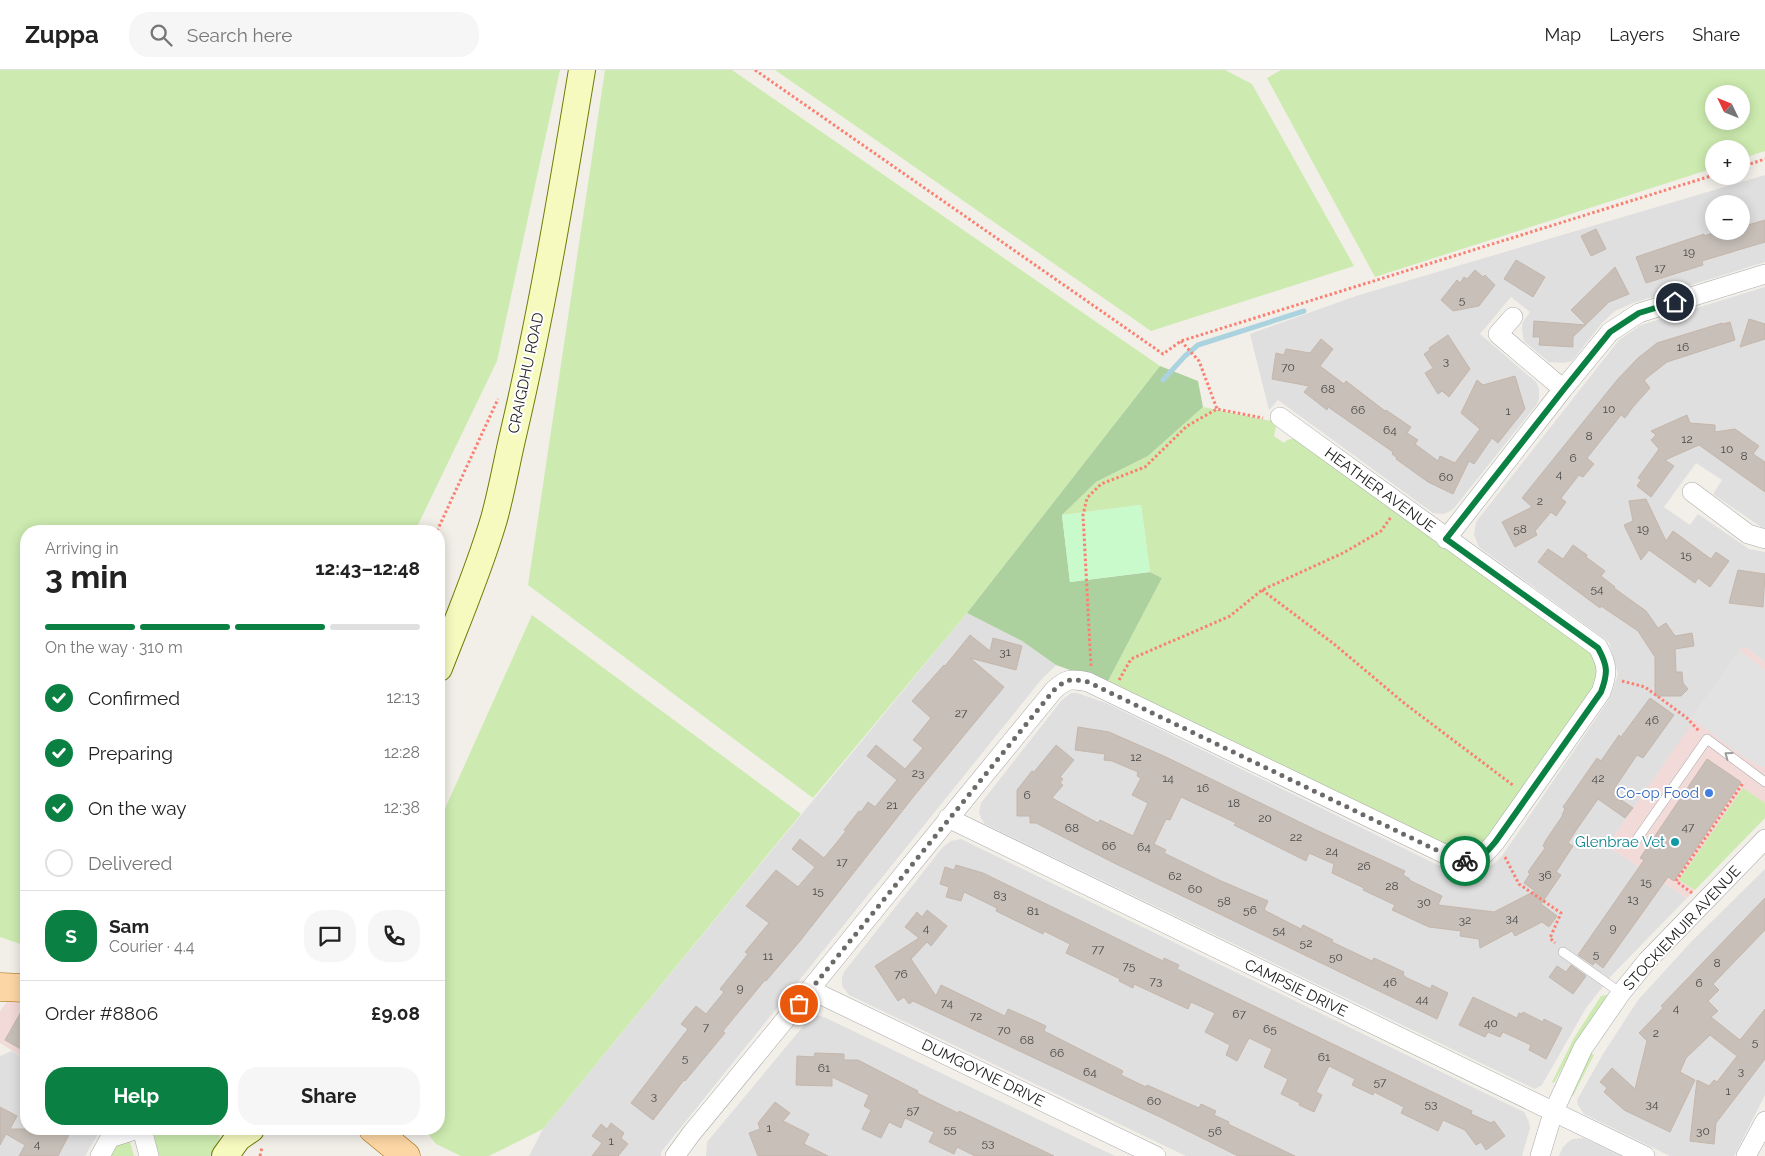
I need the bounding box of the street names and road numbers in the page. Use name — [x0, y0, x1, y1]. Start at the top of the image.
street label: CRAIGDHU ROAD — [504, 311, 548, 435]
street label: HEATHER AVENUE — [1321, 444, 1439, 536]
street label: STOCKIEMUIR AVENUE — [1620, 862, 1744, 994]
street label: CAMPSIE DRIVE — [1242, 955, 1350, 1021]
street label: DUMGOYNE DRIVE — [919, 1035, 1047, 1111]

